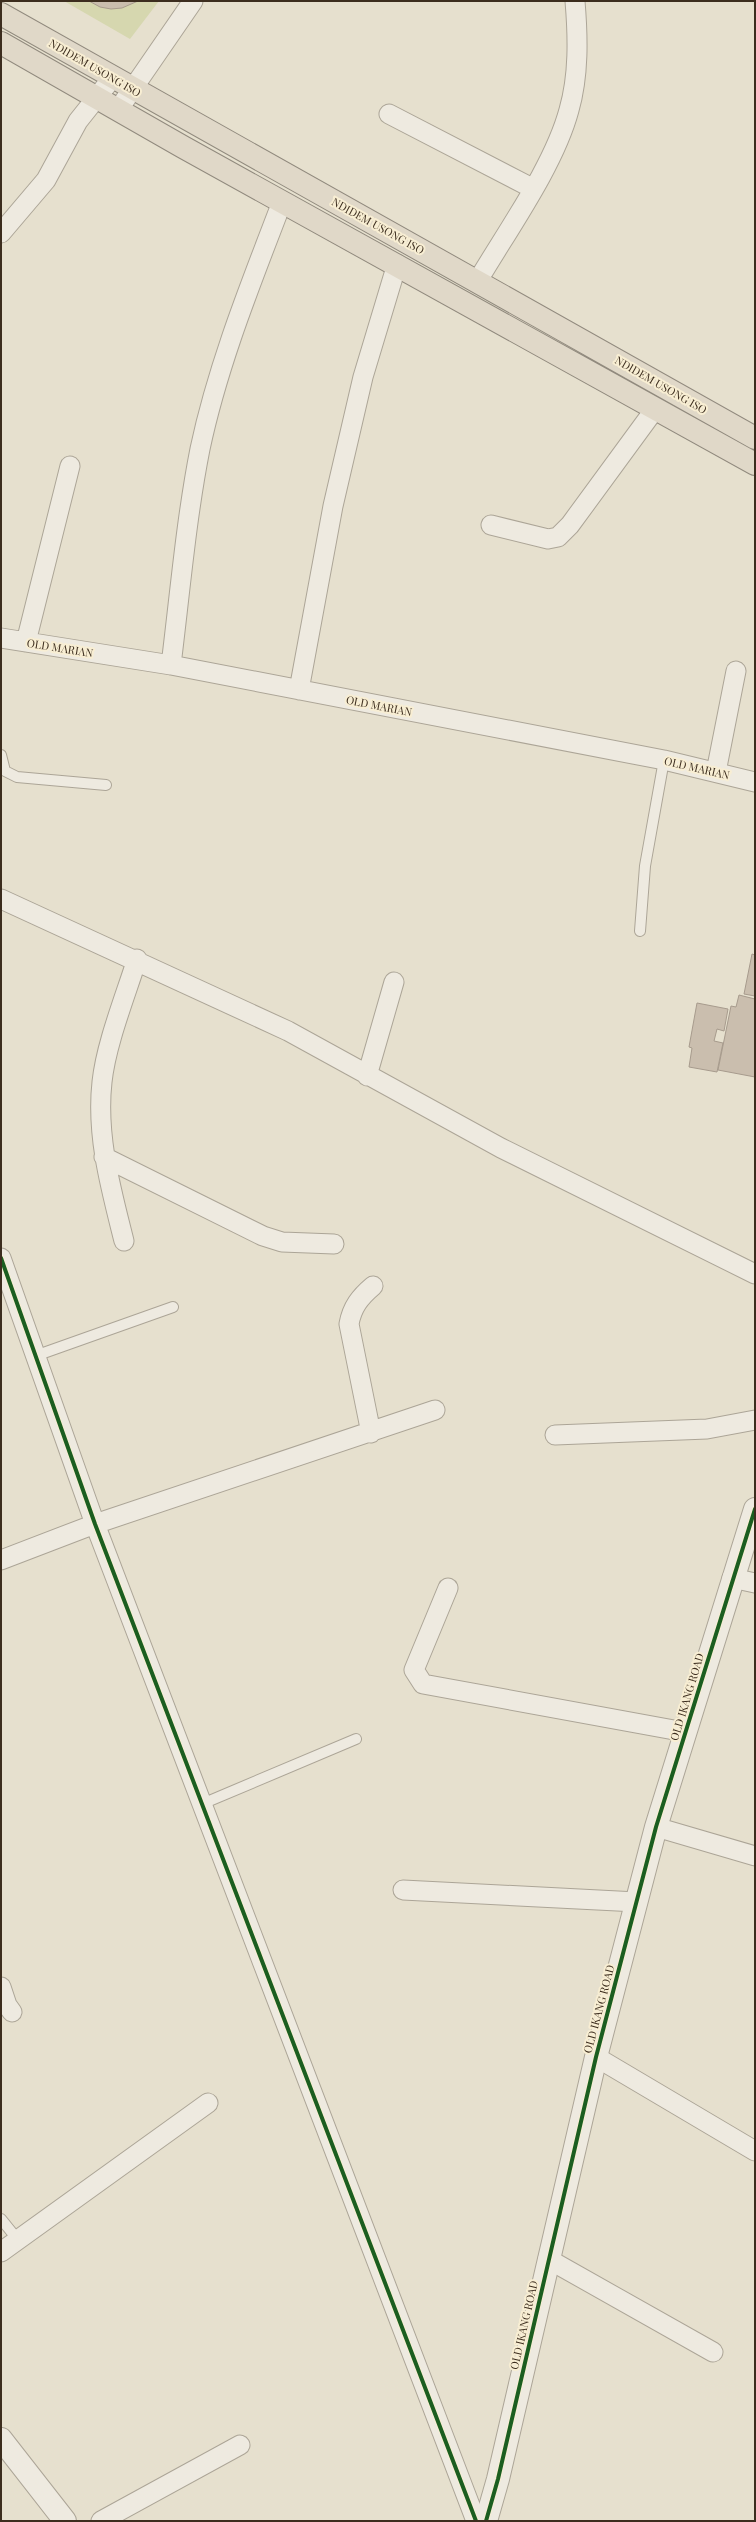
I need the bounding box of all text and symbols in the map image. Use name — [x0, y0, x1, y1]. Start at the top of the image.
street label: NDIDEM USONG ISO — [47, 35, 144, 100]
street label: NDIDEM USONG ISO — [329, 194, 427, 257]
street label: NDIDEM USONG ISO — [613, 352, 710, 417]
street label: OLD MARIAN — [26, 635, 94, 660]
street label: OLD MARIAN — [345, 692, 414, 719]
street label: OLD MARIAN — [663, 753, 732, 782]
street label: OLD IKANG ROAD — [666, 1651, 707, 1742]
street label: OLD IKANG ROAD — [580, 1963, 618, 2055]
street label: OLD IKANG ROAD — [506, 2279, 541, 2371]

